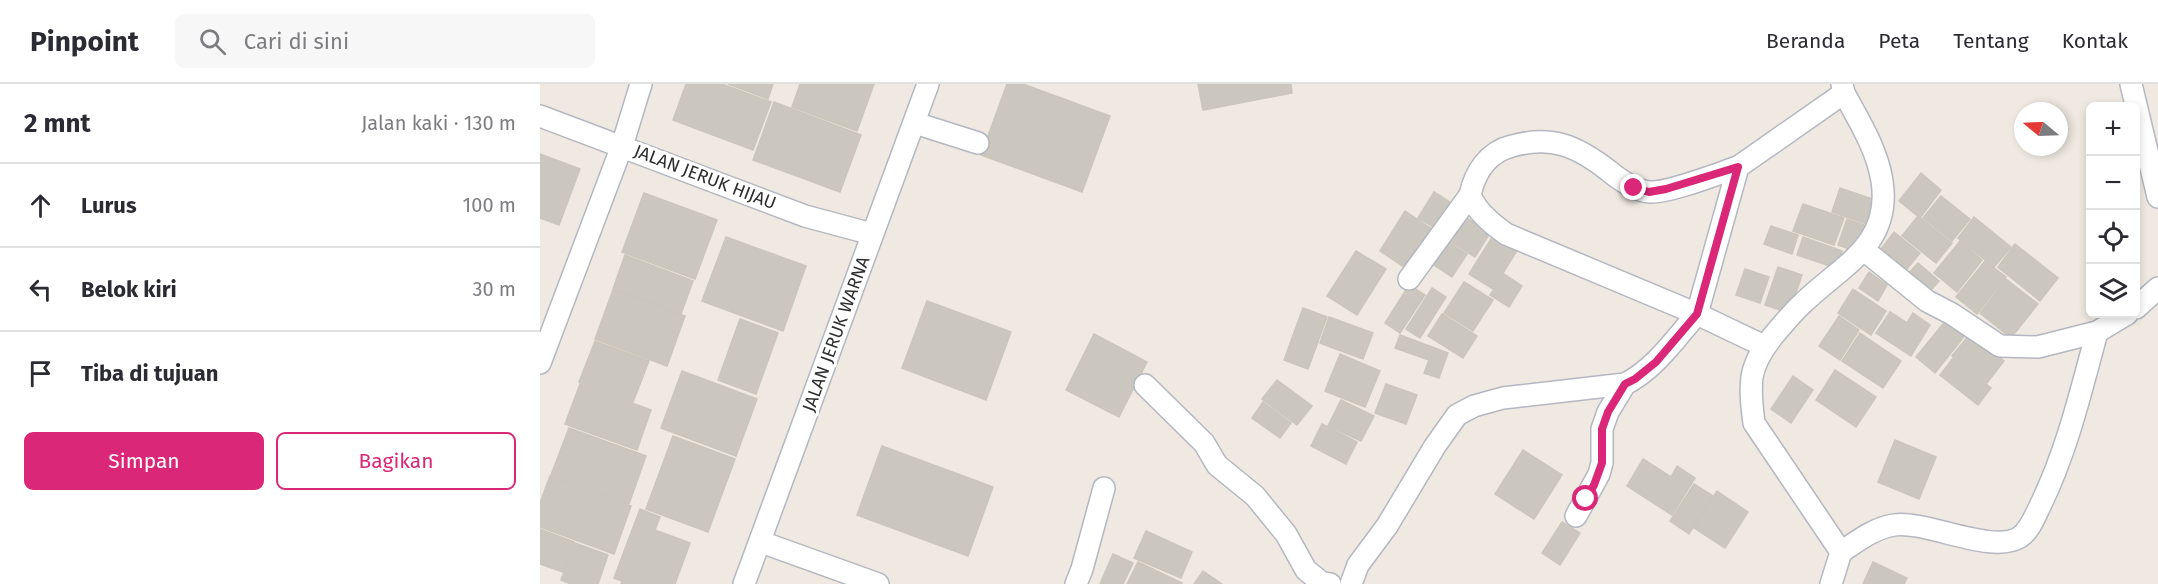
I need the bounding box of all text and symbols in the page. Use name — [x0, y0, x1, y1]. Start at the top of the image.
search box — [175, 14, 595, 68]
text: Pinpoint — [30, 25, 139, 58]
icon: search — [196, 25, 229, 58]
text: Cari di sini — [244, 28, 349, 55]
text: Beranda — [1766, 28, 1845, 54]
text: Peta — [1878, 28, 1920, 54]
text: Tentang — [1953, 28, 2029, 54]
text: Kontak — [2062, 28, 2128, 54]
north arrow — [2014, 102, 2068, 156]
map controls — [2086, 102, 2140, 318]
button: + — [2086, 102, 2140, 156]
text: 2 mnt — [24, 108, 91, 139]
text: Jalan kaki · 130 m — [361, 111, 516, 135]
street label: JALAN JERUK HIJAU — [631, 140, 779, 214]
button: − — [2086, 156, 2140, 210]
route end — [1620, 174, 1646, 200]
icon: ahead — [24, 189, 57, 222]
text: Lurus — [81, 192, 137, 219]
text: 100 m — [463, 193, 516, 217]
button: locate — [2086, 210, 2140, 264]
street label: JALAN JERUK WARNA — [798, 253, 875, 415]
button: layers — [2086, 264, 2140, 318]
icon: left — [24, 273, 57, 306]
text: Belok kiri — [81, 276, 177, 303]
text: 30 m — [472, 277, 516, 301]
icon: arrive — [24, 357, 57, 390]
text: Tiba di tujuan — [81, 360, 218, 387]
button: Simpan — [24, 432, 264, 490]
button: Bagikan — [276, 432, 516, 490]
route start — [1572, 485, 1598, 511]

